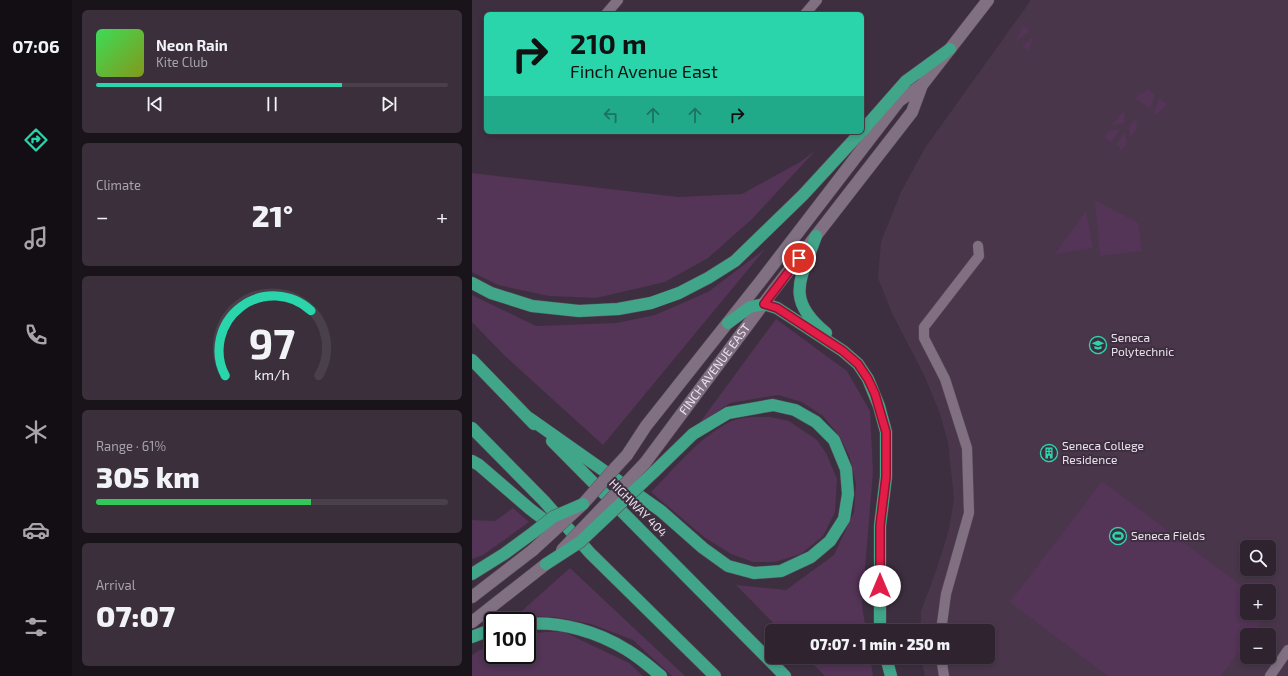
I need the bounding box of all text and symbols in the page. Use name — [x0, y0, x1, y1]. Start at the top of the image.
text: 210 m — [570, 26, 647, 60]
icon: right — [504, 28, 556, 80]
text: 07:06 — [12, 35, 60, 57]
text: Neon Rain — [156, 36, 228, 54]
text: Kite Club — [156, 54, 208, 70]
text: Finch Avenue East — [570, 60, 718, 82]
icon: previous — [144, 93, 166, 115]
icon: pause — [261, 93, 283, 115]
icon: next — [378, 93, 400, 115]
icon: left — [600, 104, 622, 126]
icon: ahead — [642, 104, 664, 126]
icon: ahead — [684, 104, 706, 126]
icon: right — [726, 104, 748, 126]
icon: directions — [22, 126, 50, 154]
text: Climate — [96, 177, 141, 193]
text: 21° — [252, 197, 293, 233]
text: − — [96, 203, 109, 229]
text: + — [436, 203, 448, 229]
icon: music — [22, 224, 50, 252]
pin — [782, 241, 816, 275]
icon: arrive — [788, 247, 810, 269]
text: 97 — [249, 317, 295, 367]
street label: FINCH AVENUE EAST — [676, 320, 753, 417]
icon: phone — [22, 321, 50, 349]
place label: Seneca Polytechnic — [1111, 330, 1174, 358]
school or university icon: Seneca Polytechnic — [1088, 335, 1108, 355]
text: km/h — [254, 366, 290, 383]
icon: climate — [22, 418, 50, 446]
text: Range · 61% — [96, 438, 166, 454]
place label: Seneca College Residence — [1062, 438, 1144, 466]
building icon: Seneca College Residence — [1039, 443, 1059, 463]
text: 305 km — [96, 458, 200, 494]
street label: HIGHWAY 404 — [607, 476, 670, 539]
icon: car — [22, 516, 50, 544]
sports icon: Seneca Fields — [1108, 526, 1128, 546]
place label: Seneca Fields — [1131, 528, 1205, 542]
map controls — [1240, 540, 1276, 664]
button: search — [1240, 540, 1276, 576]
position arrow — [859, 565, 901, 607]
text: Arrival — [96, 577, 136, 593]
button: + — [1240, 584, 1276, 620]
text: 07:07 — [96, 597, 175, 633]
speed limit sign: 100 — [484, 612, 536, 664]
icon: filters — [22, 613, 50, 641]
button: − — [1240, 628, 1276, 664]
text: 07:07 · 1 min · 250 m — [810, 635, 950, 653]

